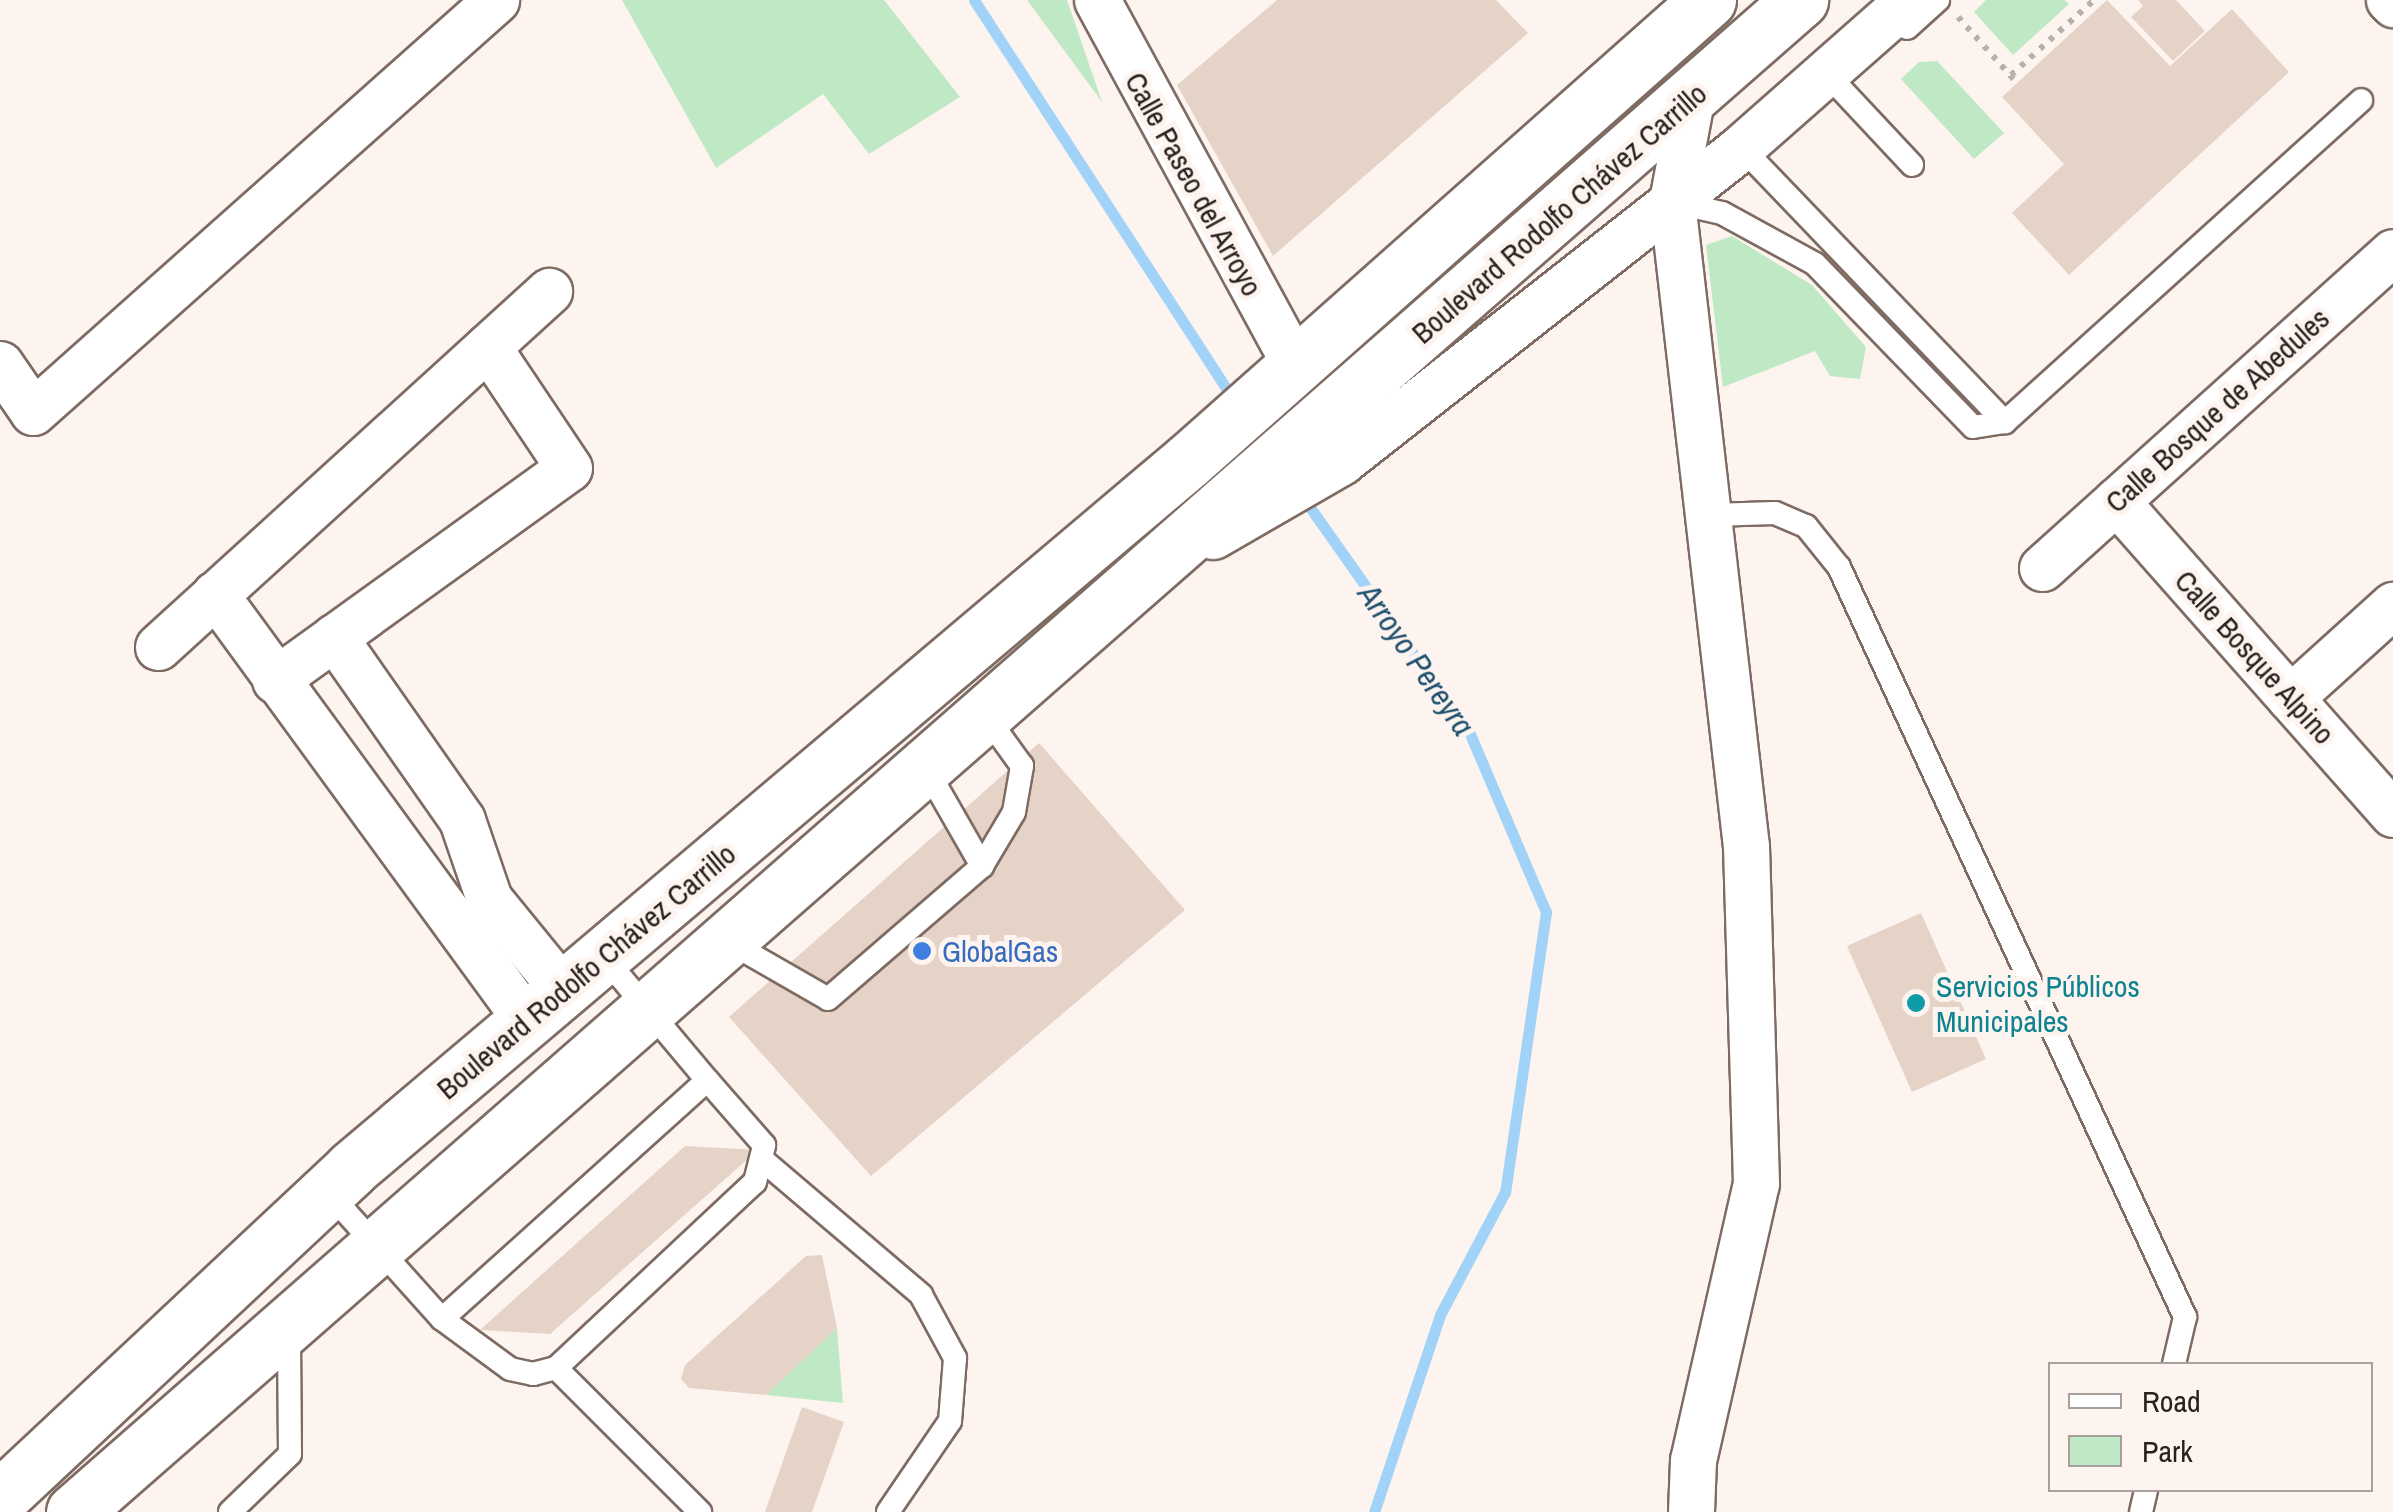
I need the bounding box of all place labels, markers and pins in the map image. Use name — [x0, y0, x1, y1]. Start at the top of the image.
place label: GlobalGas — [942, 933, 1058, 969]
marker: GlobalGas — [911, 940, 933, 962]
place label: Servicios Públicos Municipales — [1936, 968, 2140, 1038]
marker: Servicios Públicos Municipales — [1905, 992, 1927, 1014]

